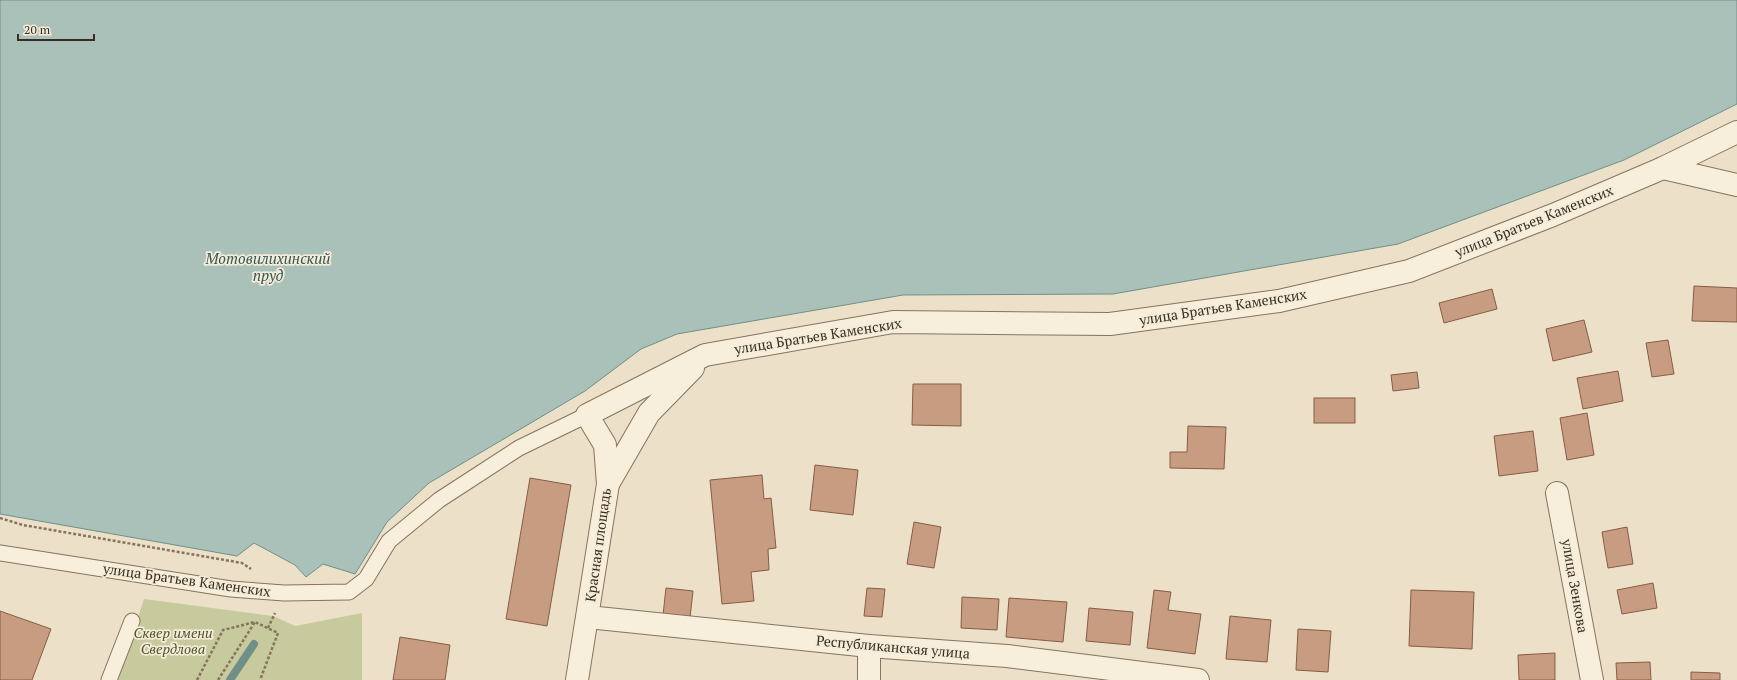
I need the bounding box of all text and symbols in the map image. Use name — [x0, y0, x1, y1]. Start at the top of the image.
scale bar — [18, 16, 94, 42]
text: 20 m — [24, 22, 51, 37]
street label: улица Братьев Каменских — [1451, 180, 1616, 261]
water label: Мотовилихинский пруд — [205, 248, 330, 285]
street label: улица Братьев Каменских — [1137, 284, 1309, 329]
street label: улица Братьев Каменских — [732, 313, 904, 358]
street label: Красная площадь — [580, 487, 615, 603]
street label: улица Зенкова — [1558, 537, 1593, 634]
street label: улица Братьев Каменских — [101, 558, 273, 601]
park label: Сквер имени Свердлова — [133, 623, 213, 658]
street label: Республиканская улица — [815, 630, 971, 663]

